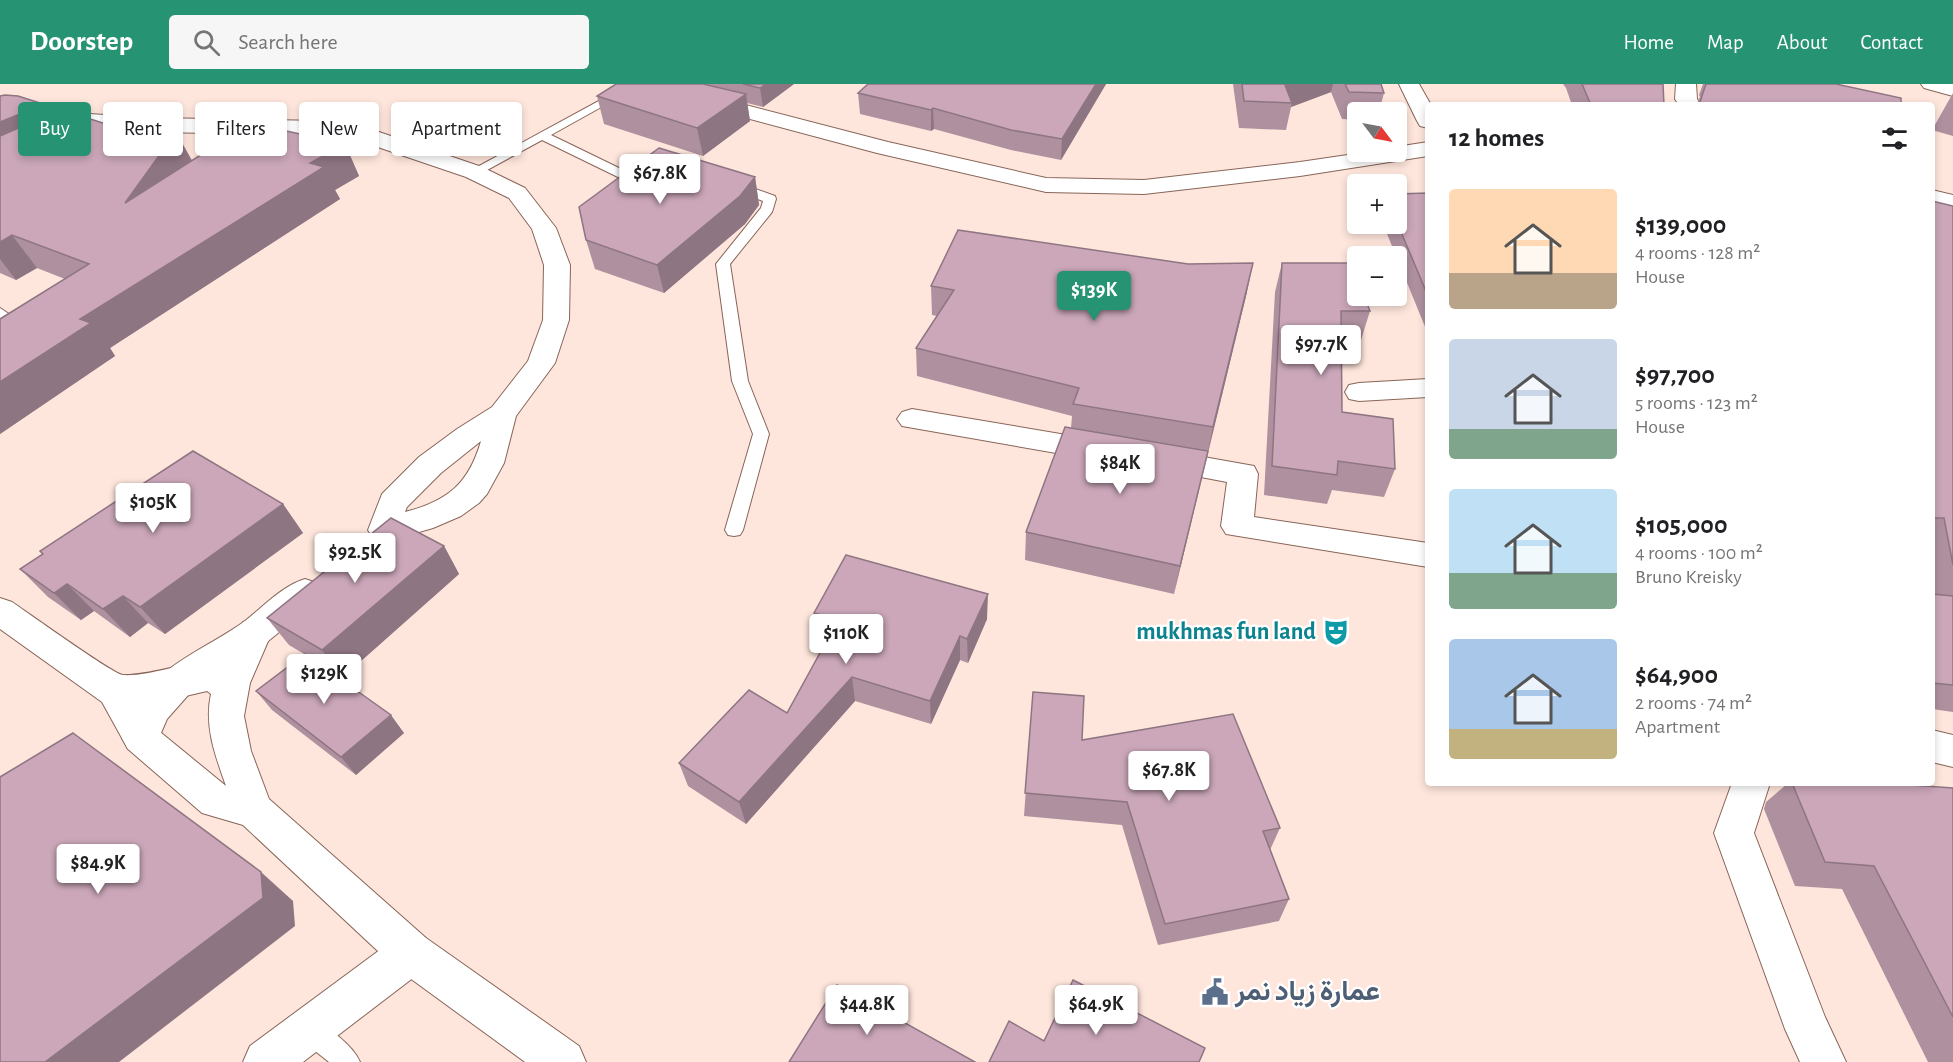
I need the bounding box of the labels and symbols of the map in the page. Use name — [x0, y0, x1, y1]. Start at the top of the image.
north arrow — [1347, 102, 1407, 162]
pin: $67.8K — [611, 154, 709, 205]
pin: $139K — [1052, 271, 1136, 322]
pin: $97.7K — [1272, 325, 1370, 376]
pin: $84K — [1084, 444, 1156, 495]
pin: $105K — [111, 483, 195, 534]
pin: $92.5K — [306, 533, 404, 584]
pin: $110K — [804, 614, 888, 665]
theatre icon: mukhmas fun land — [1321, 617, 1351, 647]
place label: mukhmas fun land — [1136, 620, 1316, 644]
pin: $129K — [282, 654, 366, 705]
pin: $67.8K — [1120, 751, 1218, 802]
pin: $84.9K — [49, 844, 147, 895]
public building icon: عمارة زياد نمر — [1200, 977, 1230, 1007]
place label: عمارة زياد نمر — [1234, 978, 1380, 1008]
pin: $44.8K — [818, 985, 916, 1036]
pin: $64.9K — [1047, 985, 1145, 1036]

